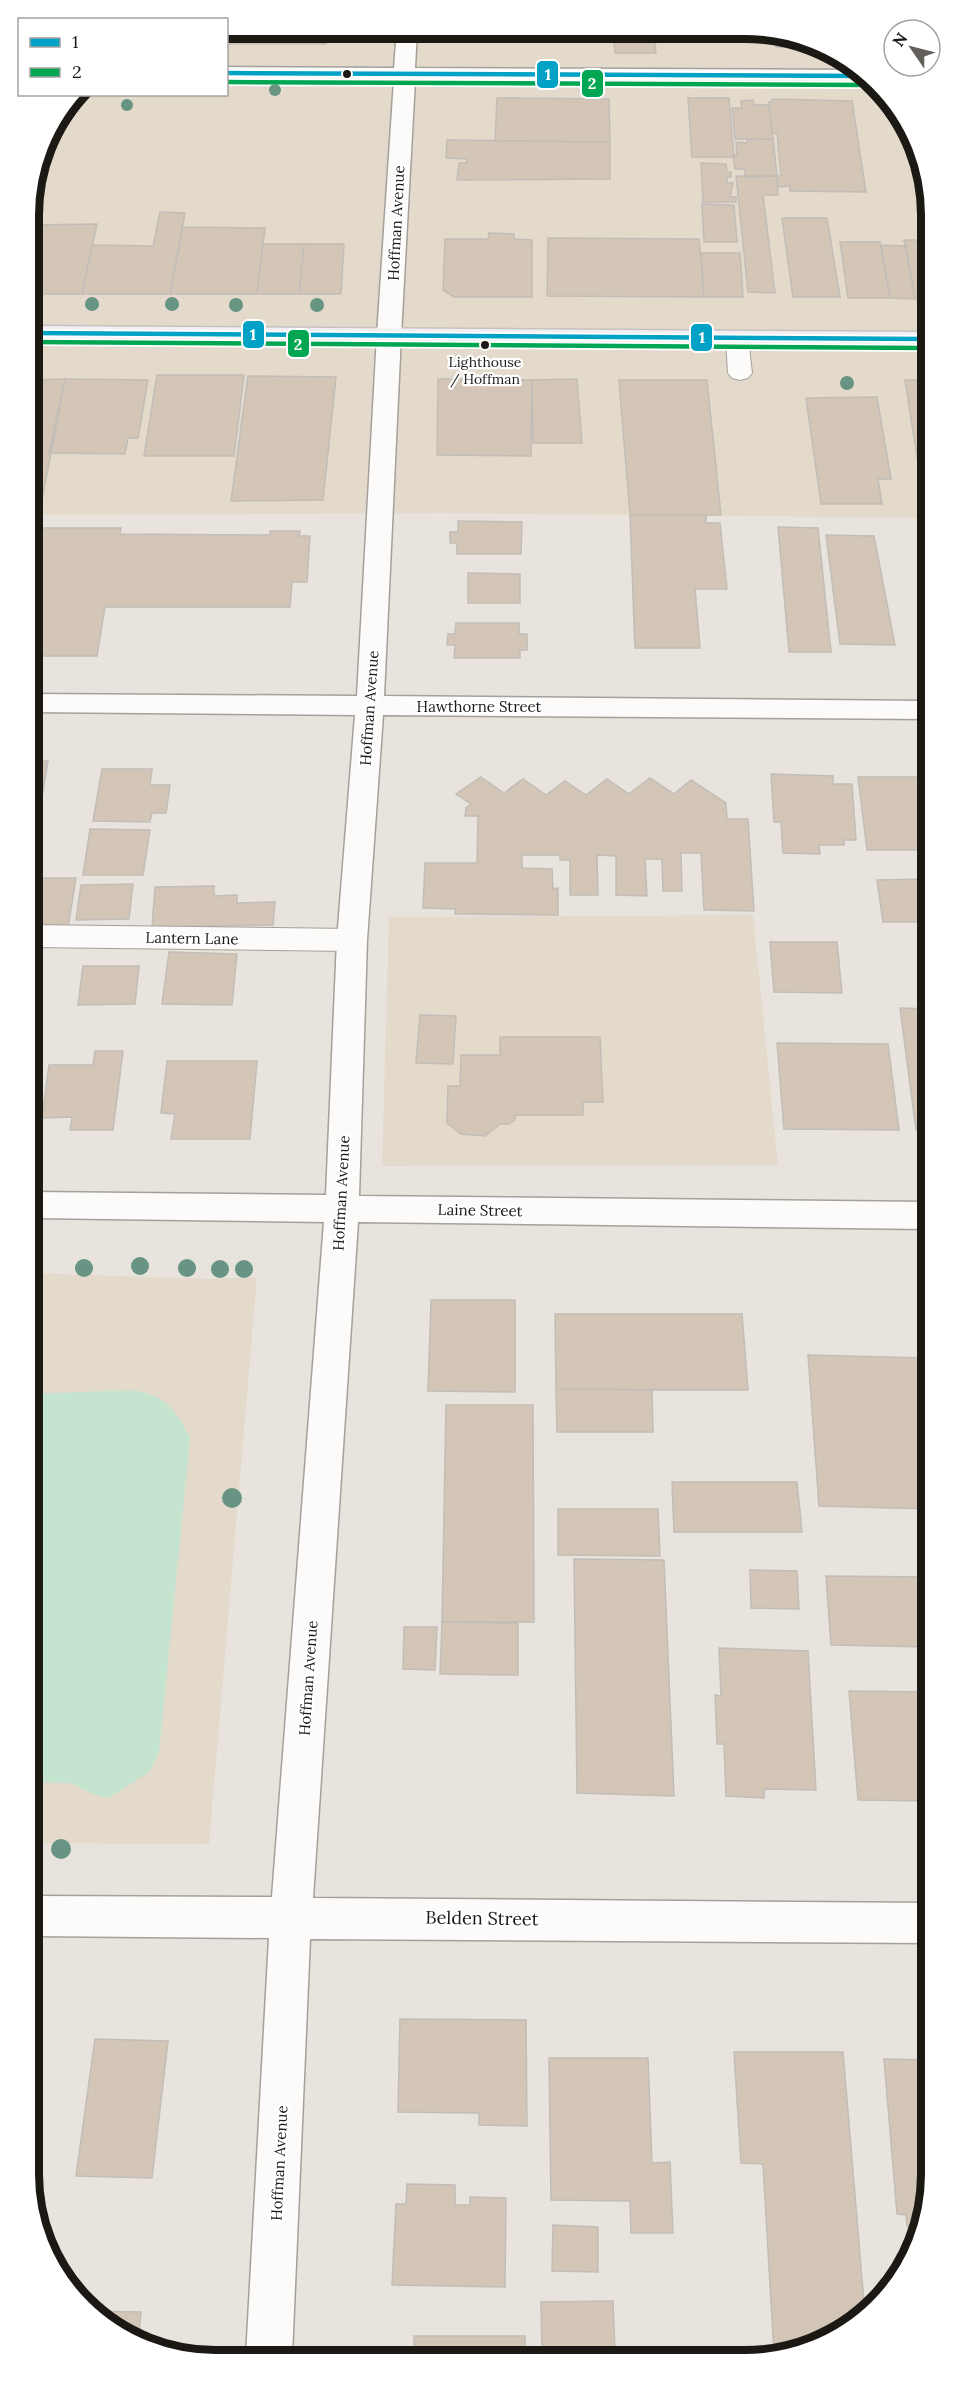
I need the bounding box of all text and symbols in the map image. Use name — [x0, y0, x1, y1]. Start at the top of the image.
legend — [18, 18, 228, 96]
north arrow — [882, 18, 942, 78]
text: N — [888, 29, 911, 50]
text: 1 — [72, 30, 79, 53]
text: 2 — [72, 60, 82, 83]
line badge: 1 — [536, 60, 559, 89]
text: 1 — [545, 64, 551, 84]
unlabelled marker — [341, 68, 353, 80]
line badge: 2 — [581, 69, 604, 98]
text: 2 — [588, 73, 596, 93]
street label: Hoffman Avenue — [383, 165, 409, 281]
line badge: 1 — [242, 320, 265, 349]
line badge: 1 — [690, 323, 713, 352]
text: 1 — [250, 324, 256, 344]
text: 1 — [699, 327, 705, 347]
line badge: 2 — [287, 329, 310, 358]
text: 2 — [294, 334, 302, 354]
marker: Lighthouse / Hoffman — [479, 339, 491, 351]
place label: Lighthouse / Hoffman — [449, 353, 522, 388]
street label: Hoffman Avenue — [355, 650, 383, 766]
street label: Hawthorne Street — [417, 697, 542, 716]
street label: Lantern Lane — [145, 928, 239, 948]
street label: Hoffman Avenue — [328, 1135, 354, 1251]
street label: Laine Street — [438, 1200, 523, 1220]
street label: Hoffman Avenue — [294, 1620, 322, 1736]
street label: Belden Street — [425, 1906, 539, 1930]
street label: Hoffman Avenue — [266, 2105, 292, 2221]

